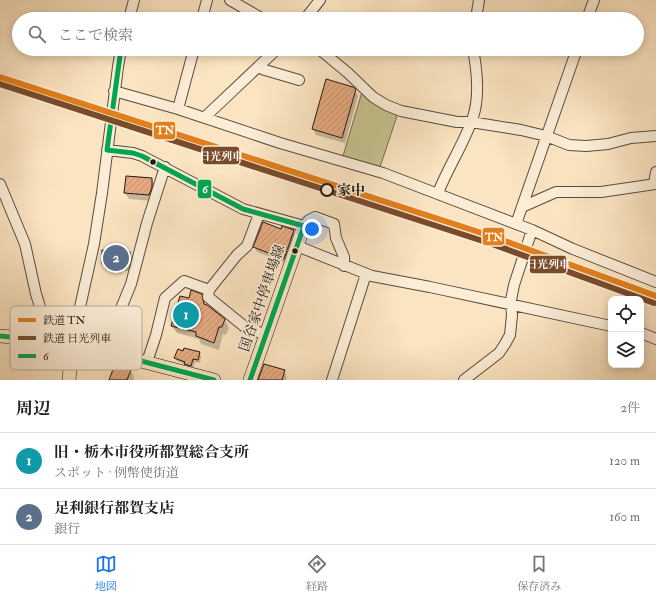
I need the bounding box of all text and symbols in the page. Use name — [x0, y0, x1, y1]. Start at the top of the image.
search box — [12, 12, 644, 56]
icon: search — [26, 23, 48, 45]
text: ここで検索 — [58, 26, 133, 45]
line badge: TN — [153, 121, 176, 140]
text: TN — [155, 124, 175, 137]
line badge: 日光列車 — [202, 146, 240, 165]
text: 日光列車 — [199, 150, 243, 163]
unlabelled marker — [148, 157, 158, 167]
line badge: 6 — [197, 179, 212, 199]
place label: 家中 — [337, 182, 365, 199]
text: 6 — [202, 183, 209, 196]
marker: 家中 — [320, 183, 334, 197]
your location — [302, 219, 322, 239]
line badge: TN — [482, 227, 505, 246]
text: TN — [484, 231, 504, 244]
street label: 国谷家中停車場線 — [236, 242, 288, 354]
pin: 2 — [103, 243, 129, 273]
unlabelled marker — [290, 246, 300, 256]
line badge: 日光列車 — [529, 255, 567, 274]
text: 日光列車 — [526, 258, 570, 271]
map controls — [608, 296, 644, 368]
button: locate — [608, 296, 644, 332]
pin: 1 — [173, 300, 199, 330]
legend — [10, 306, 142, 370]
text: 鉄道 TN — [43, 314, 85, 327]
text: 鉄道 日光列車 — [43, 332, 111, 345]
button: layers — [608, 332, 644, 368]
text: 6 — [43, 350, 50, 363]
text: 周辺 — [16, 398, 50, 419]
text: 2件 — [620, 400, 640, 416]
text: 旧・栃木市役所都賀総合支所 — [54, 443, 249, 462]
text: 1 — [27, 453, 31, 469]
text: 120 m — [609, 453, 640, 469]
text: スポット · 例幣使街道 — [54, 465, 179, 481]
text: 足利銀行都賀支店 — [54, 499, 174, 518]
text: 2 — [26, 509, 32, 525]
text: 160 m — [609, 509, 640, 525]
text: 銀行 — [54, 521, 80, 537]
tab: 地図 — [95, 553, 117, 593]
tab: 経路 — [306, 553, 328, 593]
tab: 保存済み — [517, 553, 561, 593]

